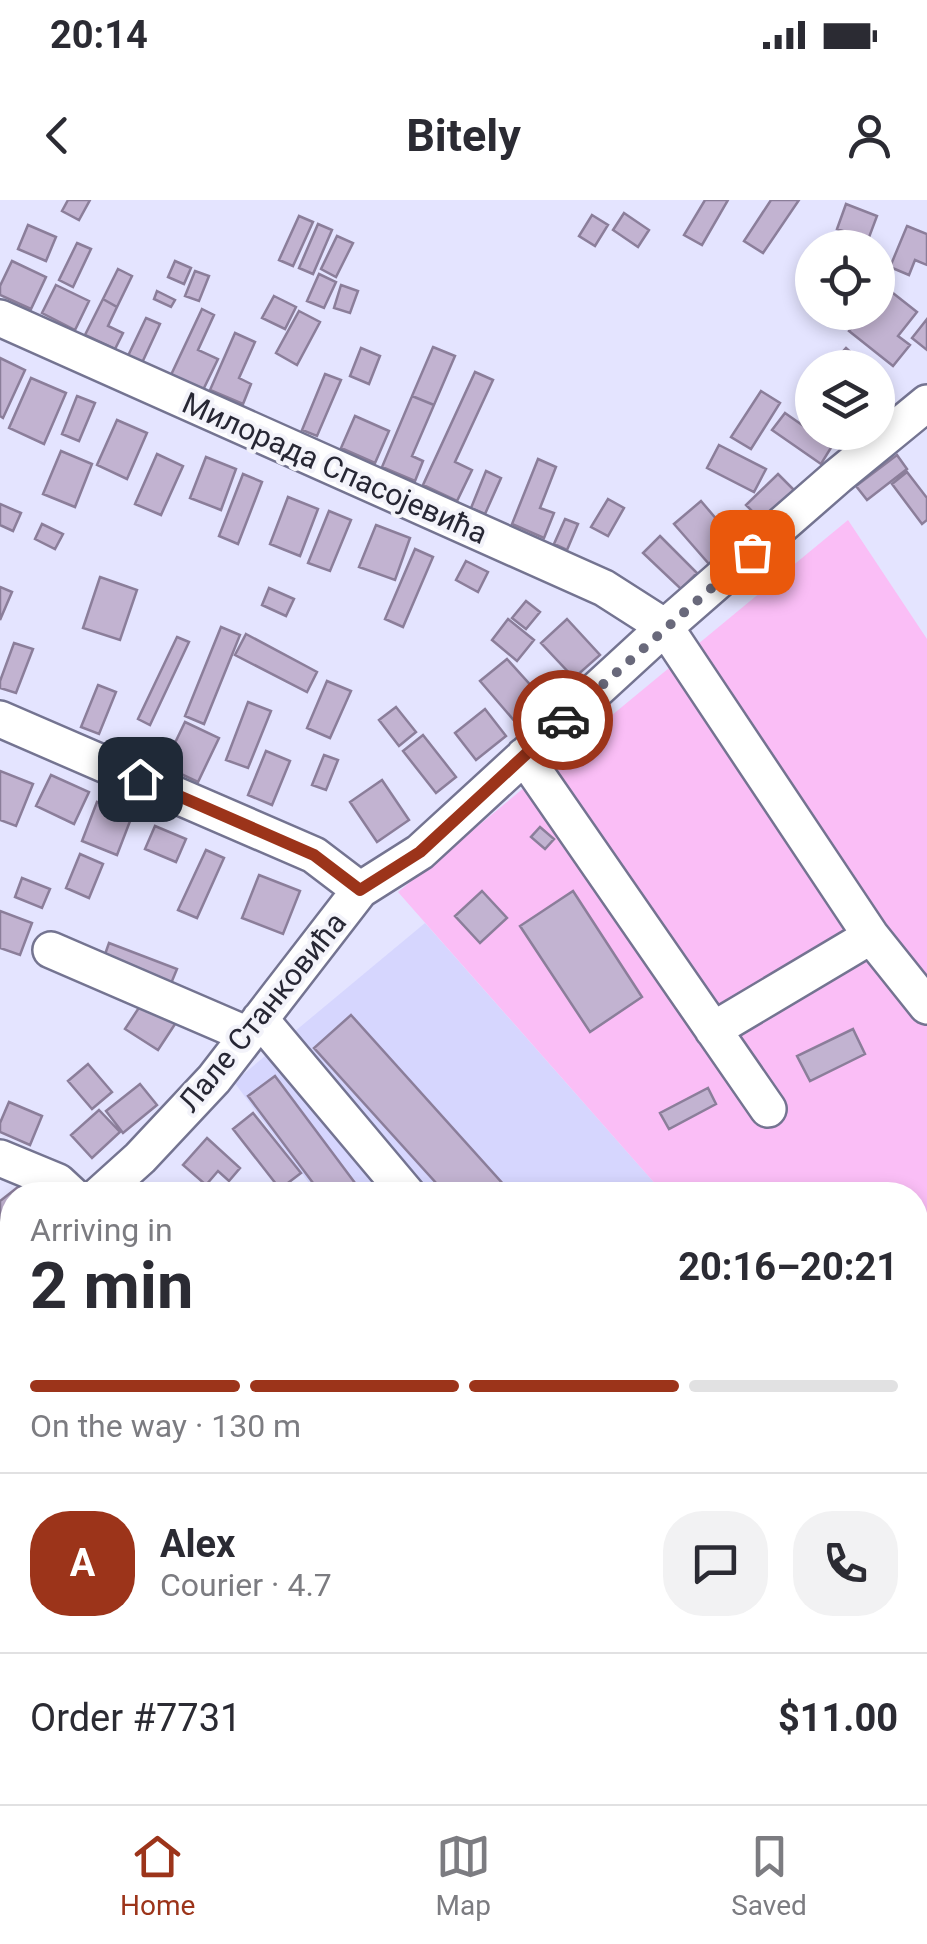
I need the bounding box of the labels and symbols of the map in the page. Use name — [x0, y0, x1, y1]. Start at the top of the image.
street label: Милорада Спасојевића — [177, 385, 493, 551]
pin — [710, 510, 795, 595]
courier — [513, 670, 613, 770]
pin — [98, 737, 183, 822]
street label: Лале Станковића — [171, 905, 353, 1119]

